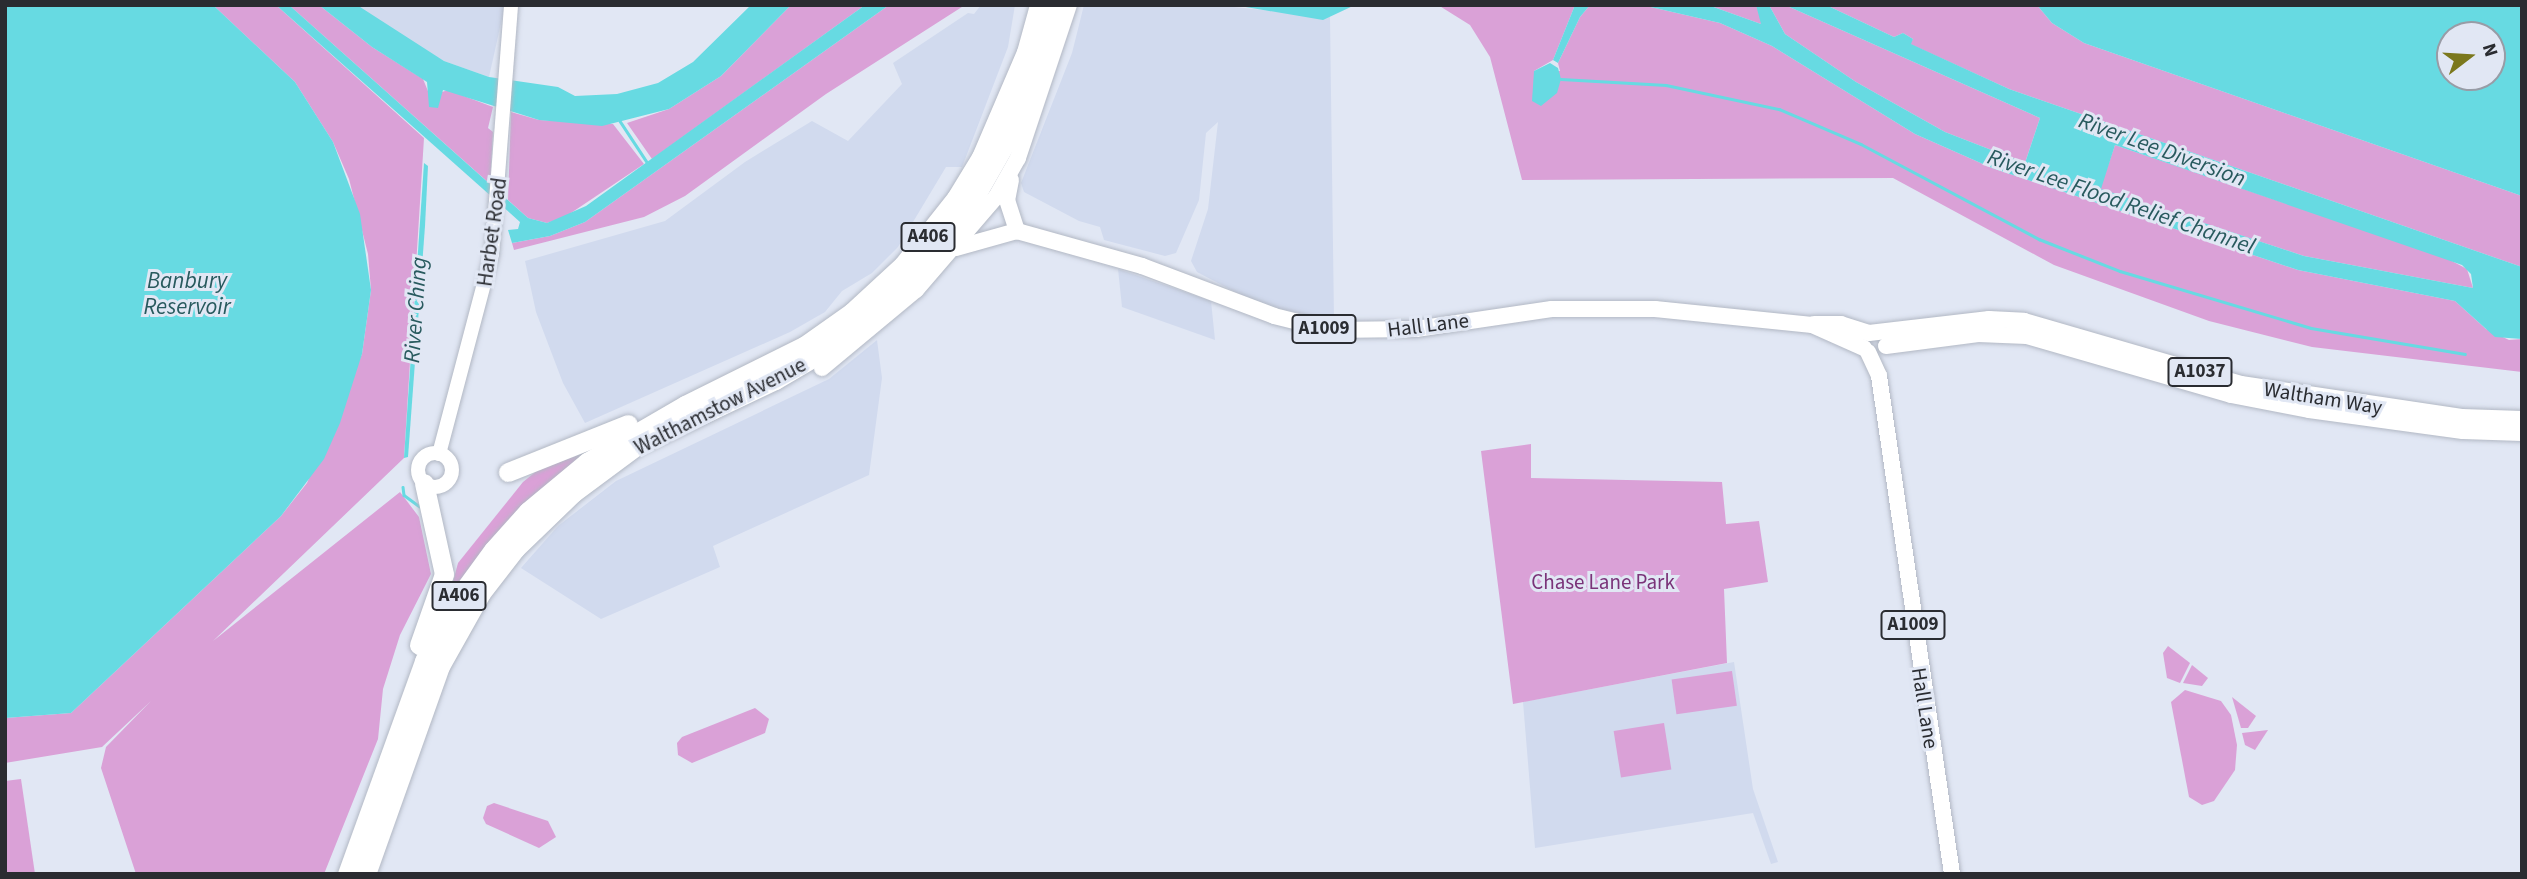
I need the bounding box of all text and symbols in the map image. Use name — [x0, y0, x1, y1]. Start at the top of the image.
north arrow — [2436, 21, 2506, 91]
text: N — [2475, 40, 2504, 60]
water label: River Lee Diversion — [2075, 107, 2249, 193]
water label: River Lee Flood Relief Channel — [1984, 143, 2258, 261]
street label: Harbet Road — [472, 176, 512, 288]
road number: A406 — [900, 221, 956, 252]
water label: River Ching — [399, 256, 433, 364]
water label: Banbury Reservoir — [143, 267, 231, 321]
street label: Hall Lane — [1386, 308, 1470, 342]
road number: A1009 — [1291, 314, 1357, 344]
street label: Walthamstow Avenue — [630, 352, 810, 460]
road number: A1037 — [2167, 356, 2233, 388]
street label: Waltham Way — [2262, 376, 2384, 420]
park label: Chase Lane Park — [1531, 569, 1675, 595]
road number: A406 — [431, 580, 487, 611]
road number: A1009 — [1880, 610, 1946, 640]
street label: Hall Lane — [1906, 666, 1944, 750]

